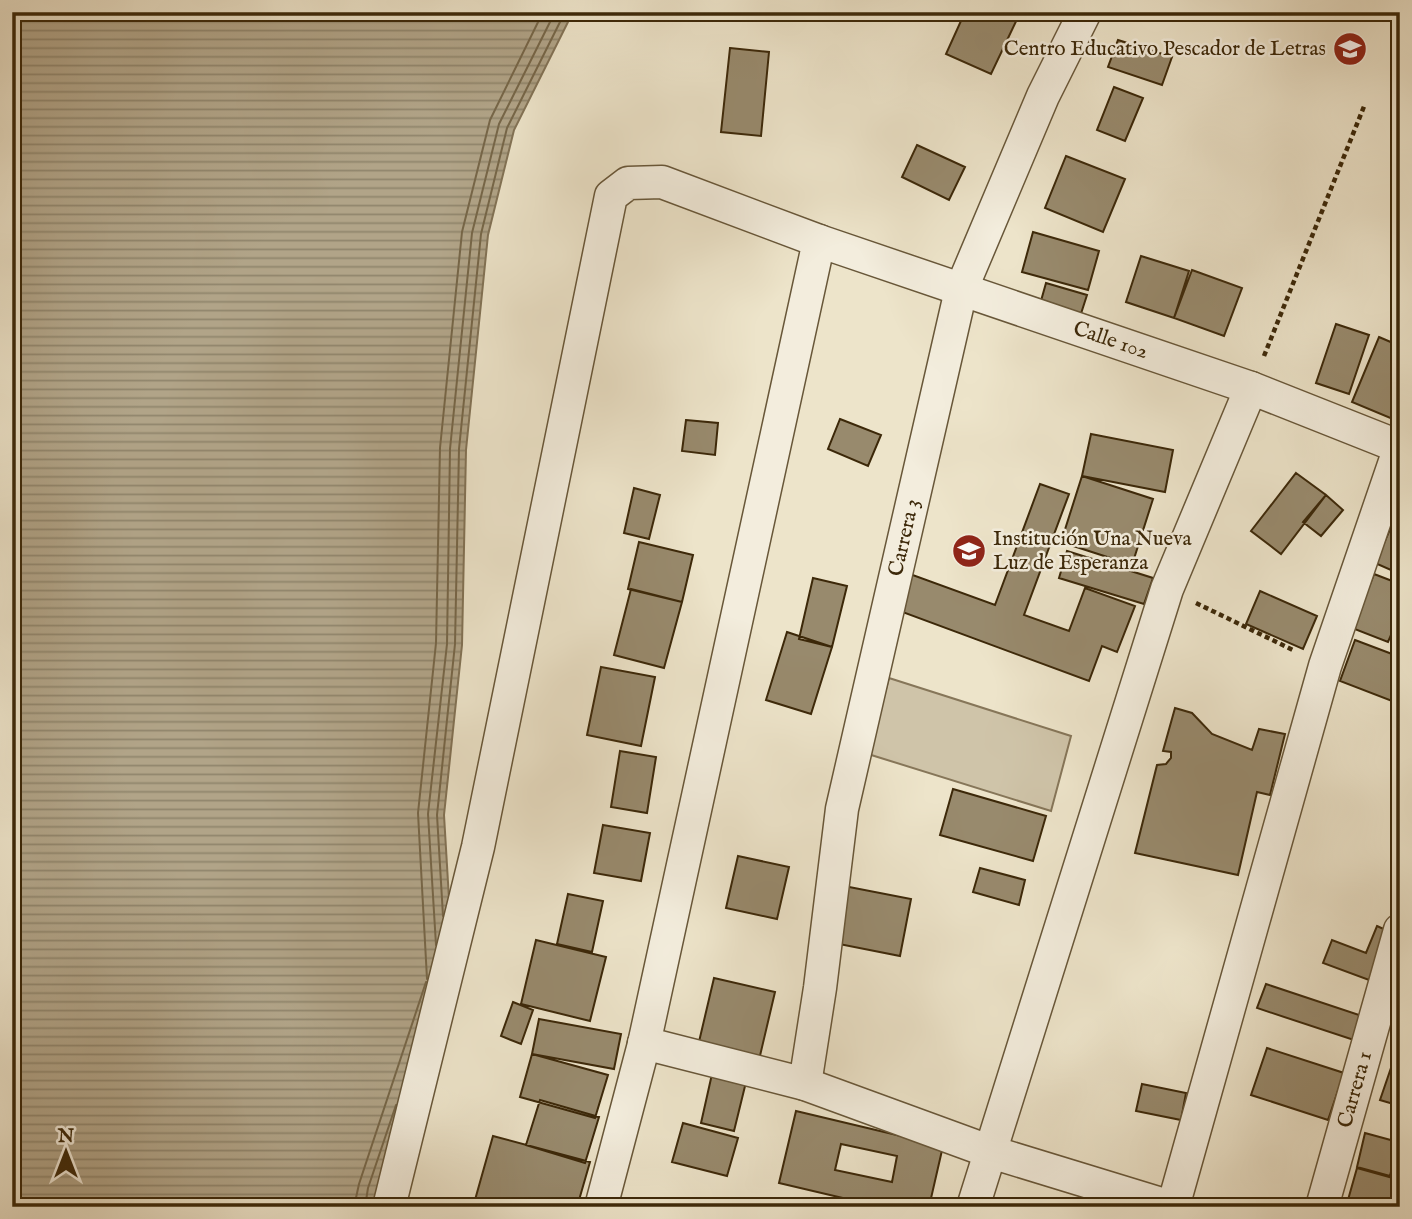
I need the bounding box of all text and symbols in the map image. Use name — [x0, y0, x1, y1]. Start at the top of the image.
school or university icon: Centro Educativo Pescador de Letras — [1331, 30, 1369, 68]
place label: Centro Educativo Pescador de Letras — [1004, 36, 1326, 63]
street label: Calle 102 — [1069, 315, 1152, 366]
street label: Carrera 3 — [882, 496, 926, 579]
place label: Institución Una Nueva Luz de Esperanza — [993, 526, 1192, 577]
school or university icon: Institución Una Nueva Luz de Esperanza — [950, 532, 988, 570]
street label: Carrera 1 — [1331, 1048, 1379, 1131]
north arrow — [32, 1118, 102, 1188]
text: N — [57, 1125, 75, 1149]

